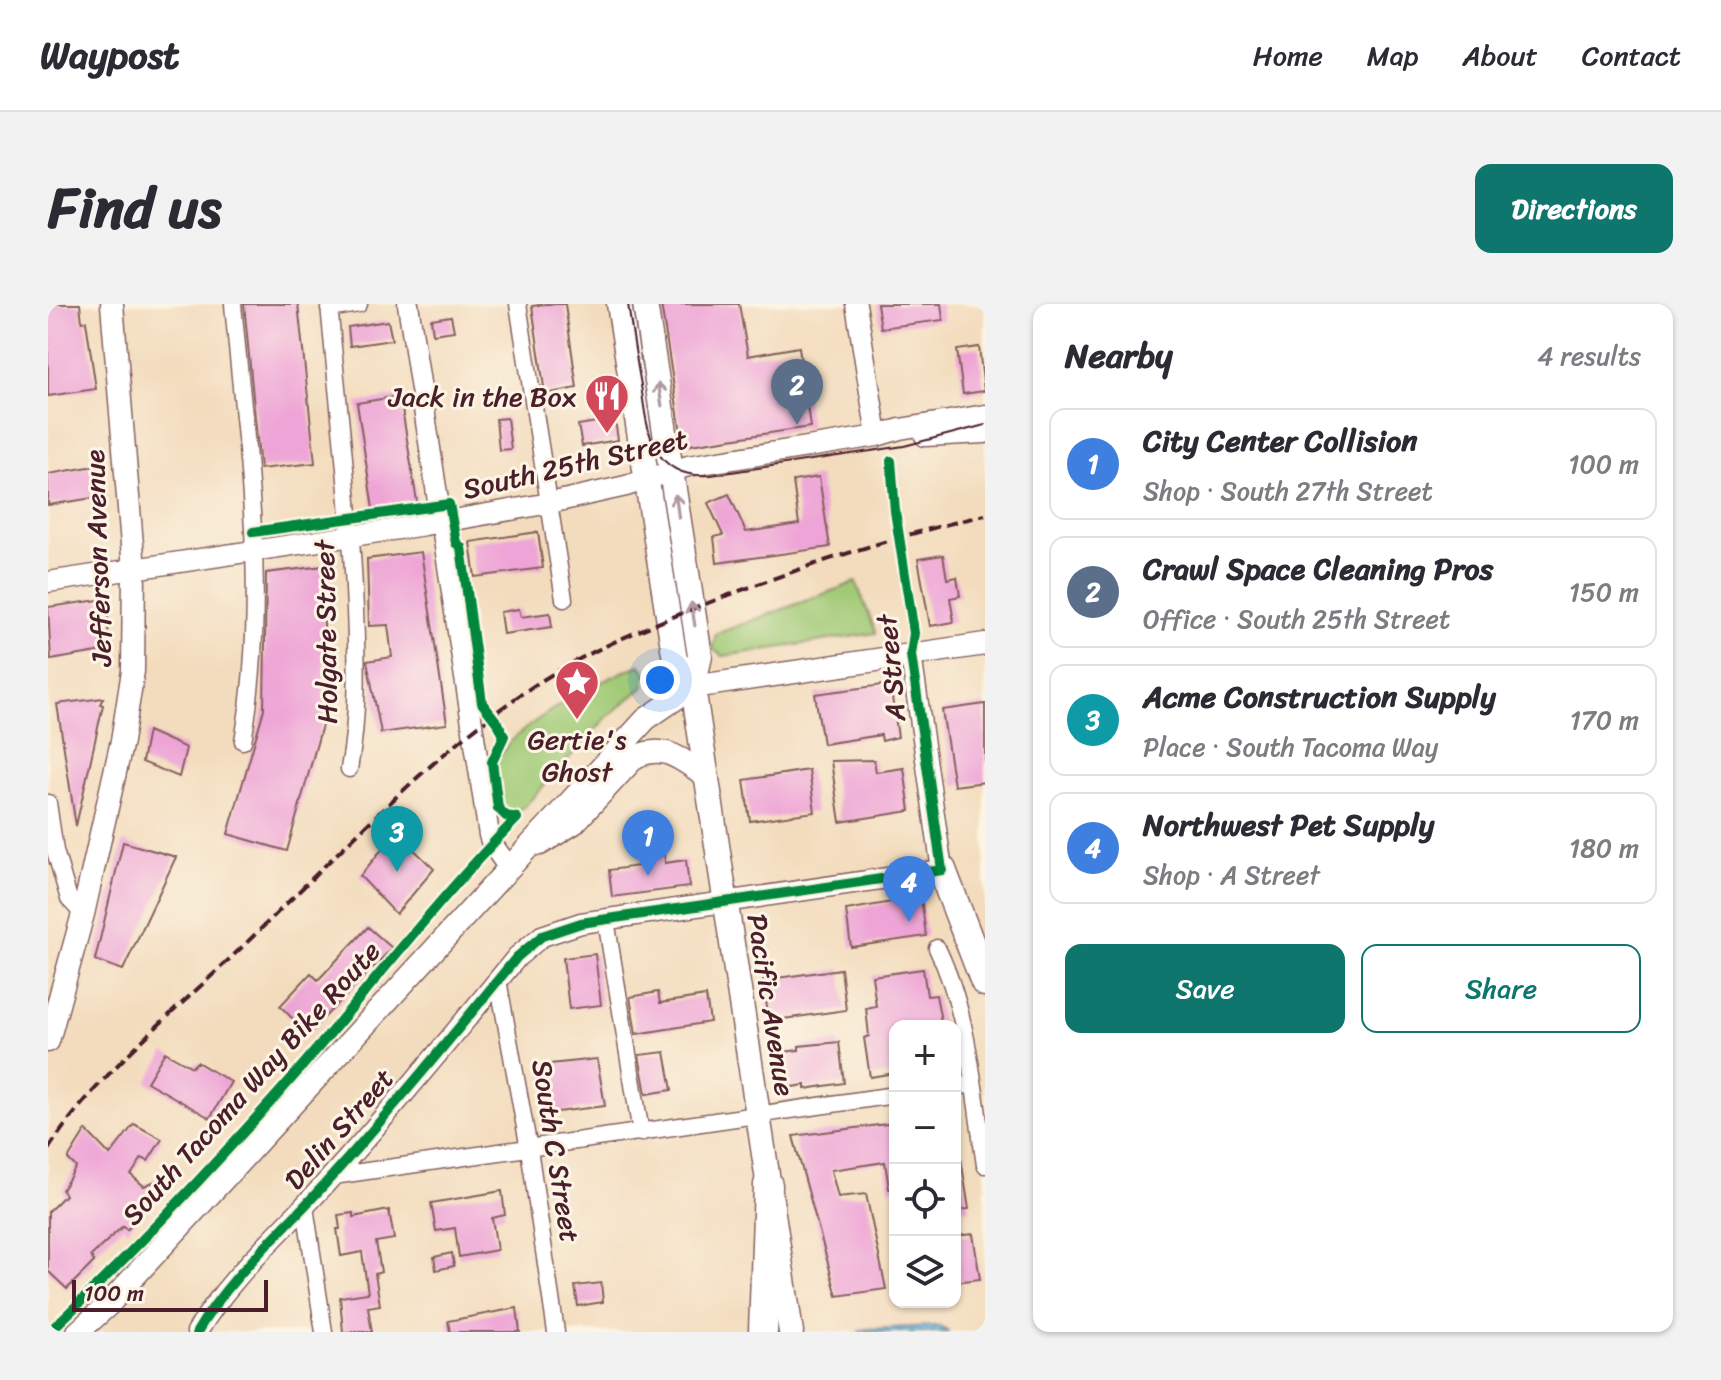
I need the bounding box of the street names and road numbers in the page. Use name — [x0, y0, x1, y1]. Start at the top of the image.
street label: South 25th Street — [458, 414, 692, 514]
street label: Jefferson Avenue — [70, 449, 126, 668]
street label: Holgate Street — [300, 538, 352, 724]
street label: A Street — [862, 611, 920, 724]
street label: Pacific Avenue — [732, 910, 810, 1100]
street label: South Tacoma Way Bike Route — [109, 929, 393, 1237]
street label: Delin Street — [271, 1056, 407, 1202]
street label: South C Street — [517, 1056, 595, 1246]

